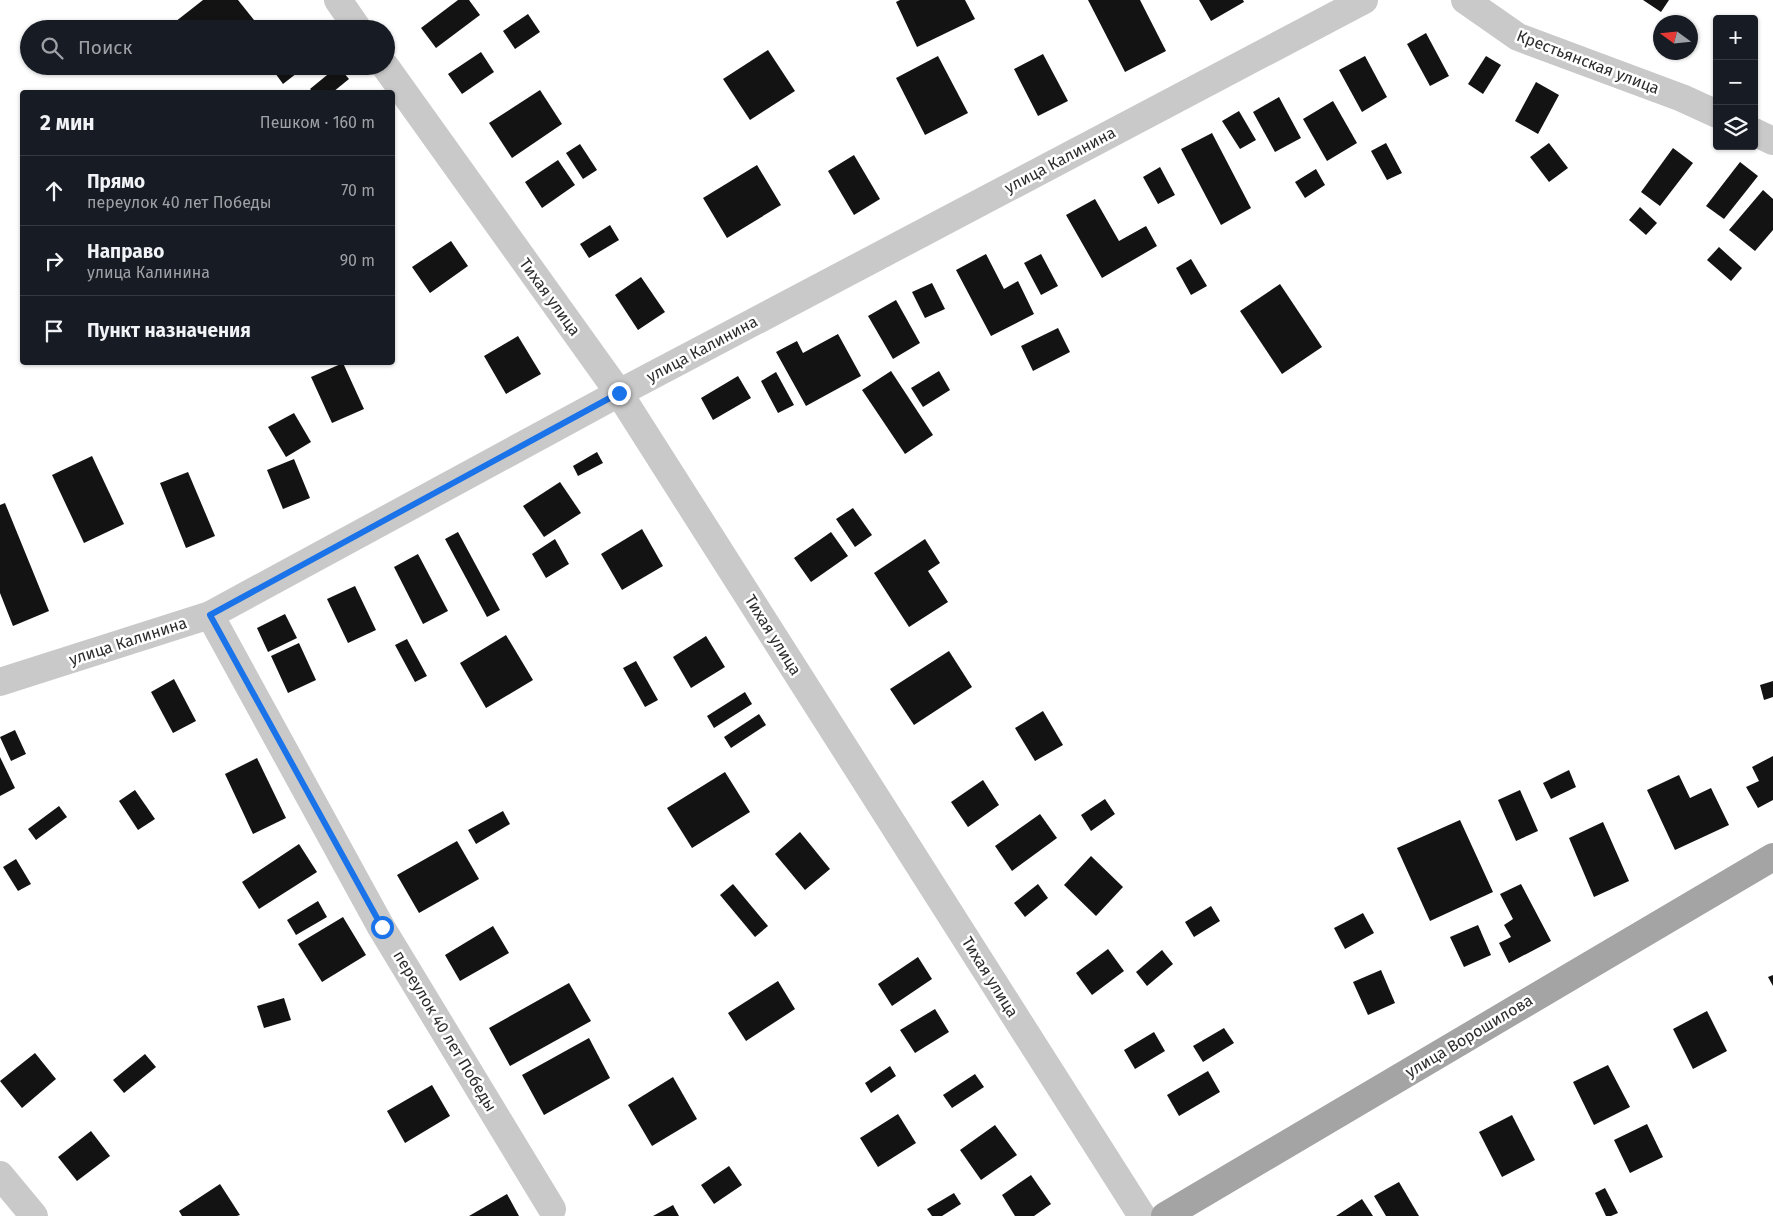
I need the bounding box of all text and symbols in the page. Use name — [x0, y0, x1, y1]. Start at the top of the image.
north arrow — [1653, 15, 1698, 60]
map controls — [1713, 15, 1758, 150]
button: + — [1713, 15, 1758, 60]
search box — [20, 20, 395, 75]
street label: Крестьянская улица — [1514, 26, 1662, 98]
icon: search — [38, 34, 66, 62]
text: Поиск — [78, 36, 132, 59]
button: − — [1713, 60, 1758, 105]
button: layers — [1713, 105, 1758, 150]
text: 2 мин — [40, 110, 95, 136]
text: Пешком · 160 m — [260, 113, 375, 132]
street label: улица Калинина — [1001, 123, 1119, 197]
text: Прямо — [87, 170, 145, 193]
icon: ahead — [40, 177, 68, 205]
text: 70 m — [341, 181, 375, 200]
text: переулок 40 лет Победы — [87, 193, 271, 212]
text: Направо — [87, 240, 164, 263]
icon: right — [40, 247, 68, 275]
text: 90 m — [340, 251, 375, 270]
street label: Тихая улица — [515, 255, 585, 339]
text: улица Калинина — [87, 263, 210, 282]
street label: улица Калинина — [643, 312, 761, 386]
icon: arrive — [40, 317, 68, 345]
text: Пункт назначения — [87, 319, 251, 342]
route end — [608, 382, 631, 405]
street label: Тихая улица — [741, 591, 805, 679]
street label: улица Калинина — [67, 613, 189, 669]
route start — [371, 916, 394, 939]
street label: Тихая улица — [958, 933, 1022, 1021]
street label: переулок 40 лет Победы — [389, 947, 501, 1115]
street label: улица Ворошилова — [1402, 990, 1536, 1082]

